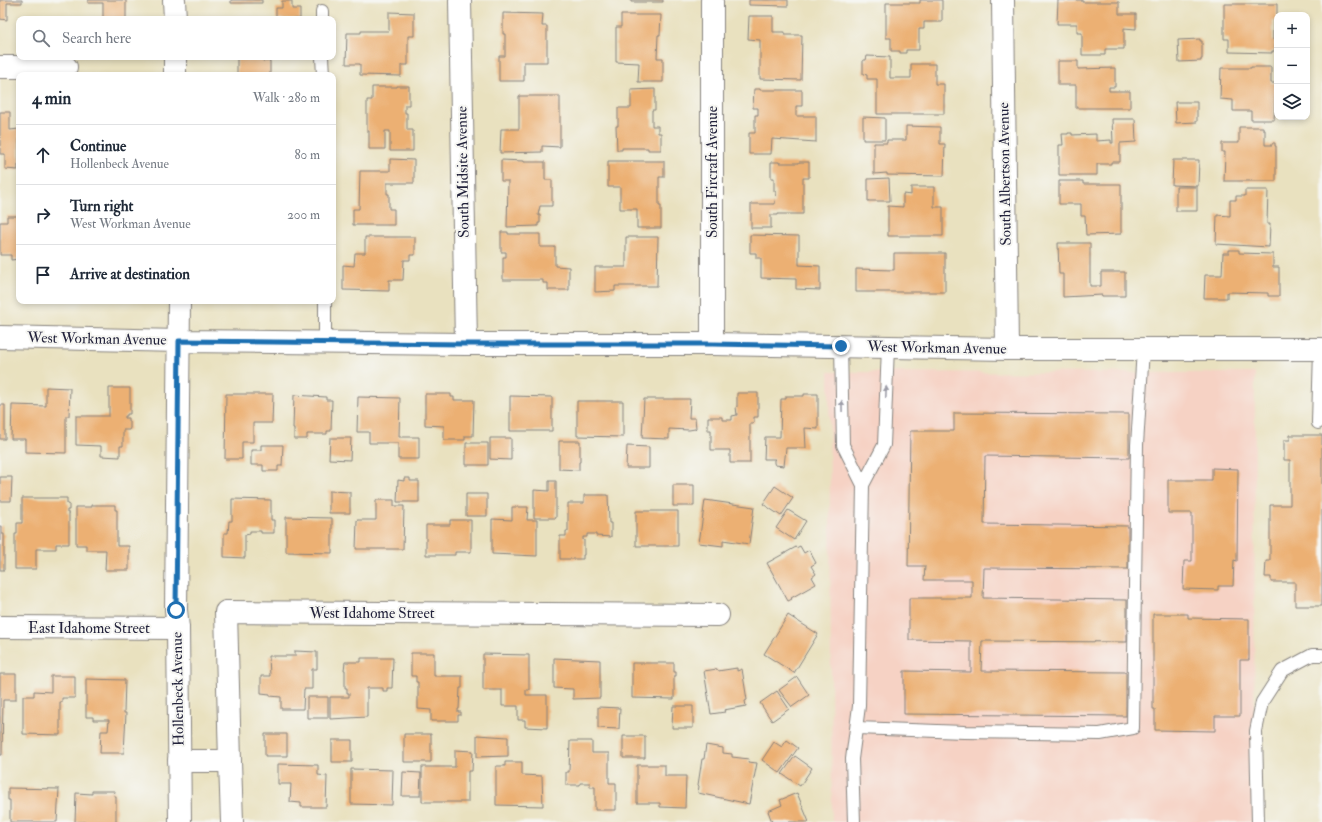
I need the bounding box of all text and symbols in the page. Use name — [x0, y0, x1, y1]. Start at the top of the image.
map controls — [1274, 12, 1310, 120]
button: + — [1274, 12, 1310, 48]
search box — [16, 16, 336, 60]
icon: search — [30, 27, 52, 49]
text: Search here — [62, 29, 131, 48]
button: − — [1274, 48, 1310, 84]
button: layers — [1274, 84, 1310, 120]
text: 4 min — [32, 88, 71, 109]
text: Walk · 280 m — [253, 90, 320, 106]
street label: South Albertson Avenue — [994, 102, 1016, 246]
street label: South Midsite Avenue — [452, 106, 474, 238]
street label: South Fircraft Avenue — [703, 106, 722, 238]
text: Continue — [70, 137, 126, 156]
icon: ahead — [32, 144, 54, 166]
text: 80 m — [294, 147, 320, 163]
text: Hollenbeck Avenue — [70, 156, 169, 172]
text: Turn right — [70, 197, 133, 216]
icon: right — [32, 204, 54, 226]
text: 200 m — [287, 207, 320, 223]
text: West Workman Avenue — [70, 216, 191, 232]
icon: arrive — [32, 264, 54, 286]
text: Arrive at destination — [70, 265, 190, 284]
street label: West Workman Avenue — [26, 328, 167, 350]
route end — [832, 337, 850, 355]
street label: West Workman Avenue — [866, 337, 1007, 359]
one-way arrow — [883, 386, 890, 398]
one-way arrow — [839, 399, 845, 412]
route start — [167, 601, 185, 619]
street label: West Idahome Street — [308, 604, 435, 623]
street label: East Idahome Street — [28, 619, 150, 638]
street label: Hollenbeck Avenue — [168, 632, 188, 746]

